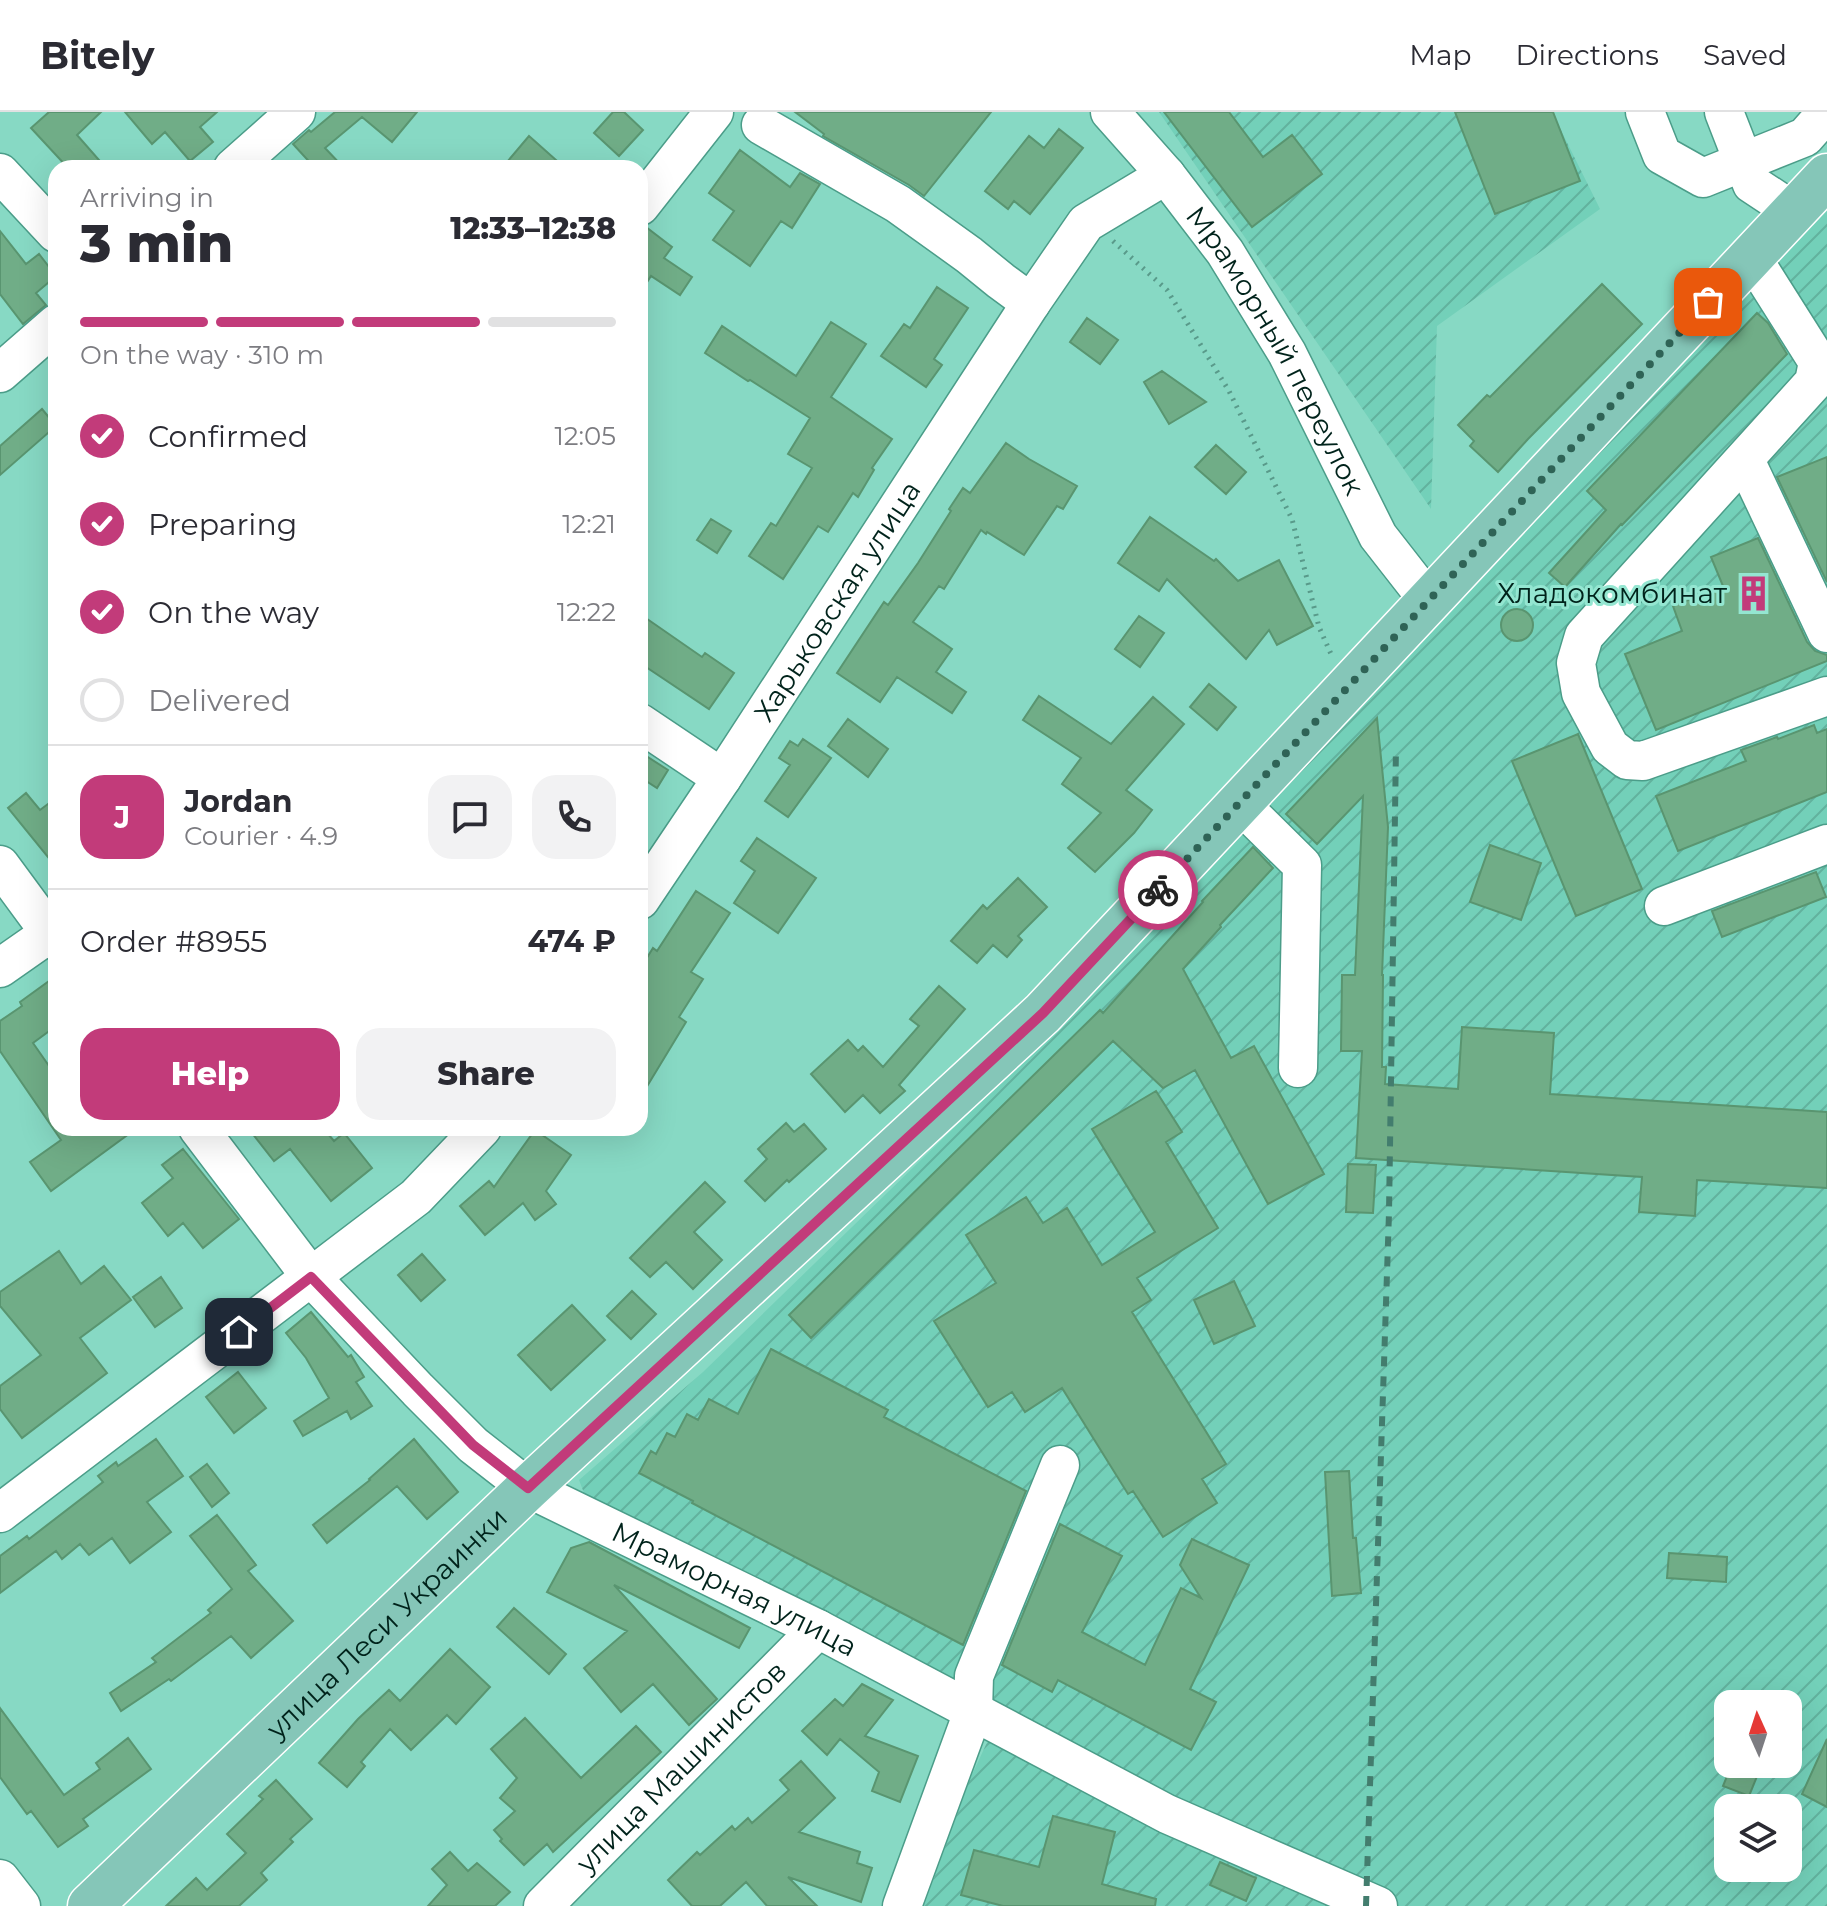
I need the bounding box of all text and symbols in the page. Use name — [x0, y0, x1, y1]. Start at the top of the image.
text: Bitely — [40, 32, 155, 79]
text: Map — [1409, 38, 1471, 72]
text: Directions — [1515, 38, 1659, 72]
text: Saved — [1703, 38, 1787, 72]
text: Arriving in — [80, 182, 214, 214]
street label: Мраморный переулок — [1179, 199, 1372, 501]
text: 12:33–12:38 — [450, 210, 616, 247]
text: 3 min — [80, 212, 233, 275]
pin — [1674, 268, 1742, 336]
icon: bag — [1686, 280, 1730, 324]
text: On the way · 310 m — [80, 339, 324, 371]
icon: check — [80, 414, 124, 458]
text: Confirmed — [148, 418, 308, 455]
text: 12:05 — [554, 420, 616, 452]
street label: Харьковская улица — [747, 475, 928, 728]
icon: check — [80, 502, 124, 546]
text: Preparing — [148, 506, 297, 543]
text: 12:21 — [562, 508, 616, 540]
building icon: Хладокомбинат — [1734, 574, 1772, 612]
place label: Хладокомбинат — [1497, 576, 1728, 610]
icon: check — [80, 590, 124, 634]
text: On the way — [148, 594, 319, 631]
text: 12:22 — [557, 596, 616, 628]
text: Delivered — [148, 682, 291, 719]
button: chat — [428, 775, 512, 859]
button: phone — [532, 775, 616, 859]
text: Jordan — [184, 783, 293, 820]
text: J — [114, 799, 130, 836]
text: Courier · 4.9 — [184, 820, 338, 852]
courier — [1118, 850, 1198, 930]
icon: bike — [1136, 868, 1180, 912]
text: Order #8955 — [80, 923, 267, 960]
text: 474 ₽ — [527, 923, 616, 960]
button: Help — [80, 1028, 340, 1120]
button: Share — [356, 1028, 616, 1120]
pin — [205, 1298, 273, 1366]
icon: home — [217, 1310, 261, 1354]
street label: улица Леси Украинки — [258, 1500, 514, 1746]
street label: Мраморная улица — [606, 1514, 863, 1664]
street label: улица Машинистов — [568, 1654, 793, 1881]
north arrow — [1714, 1690, 1802, 1778]
map controls — [1714, 1690, 1802, 1882]
button: layers — [1714, 1794, 1802, 1882]

